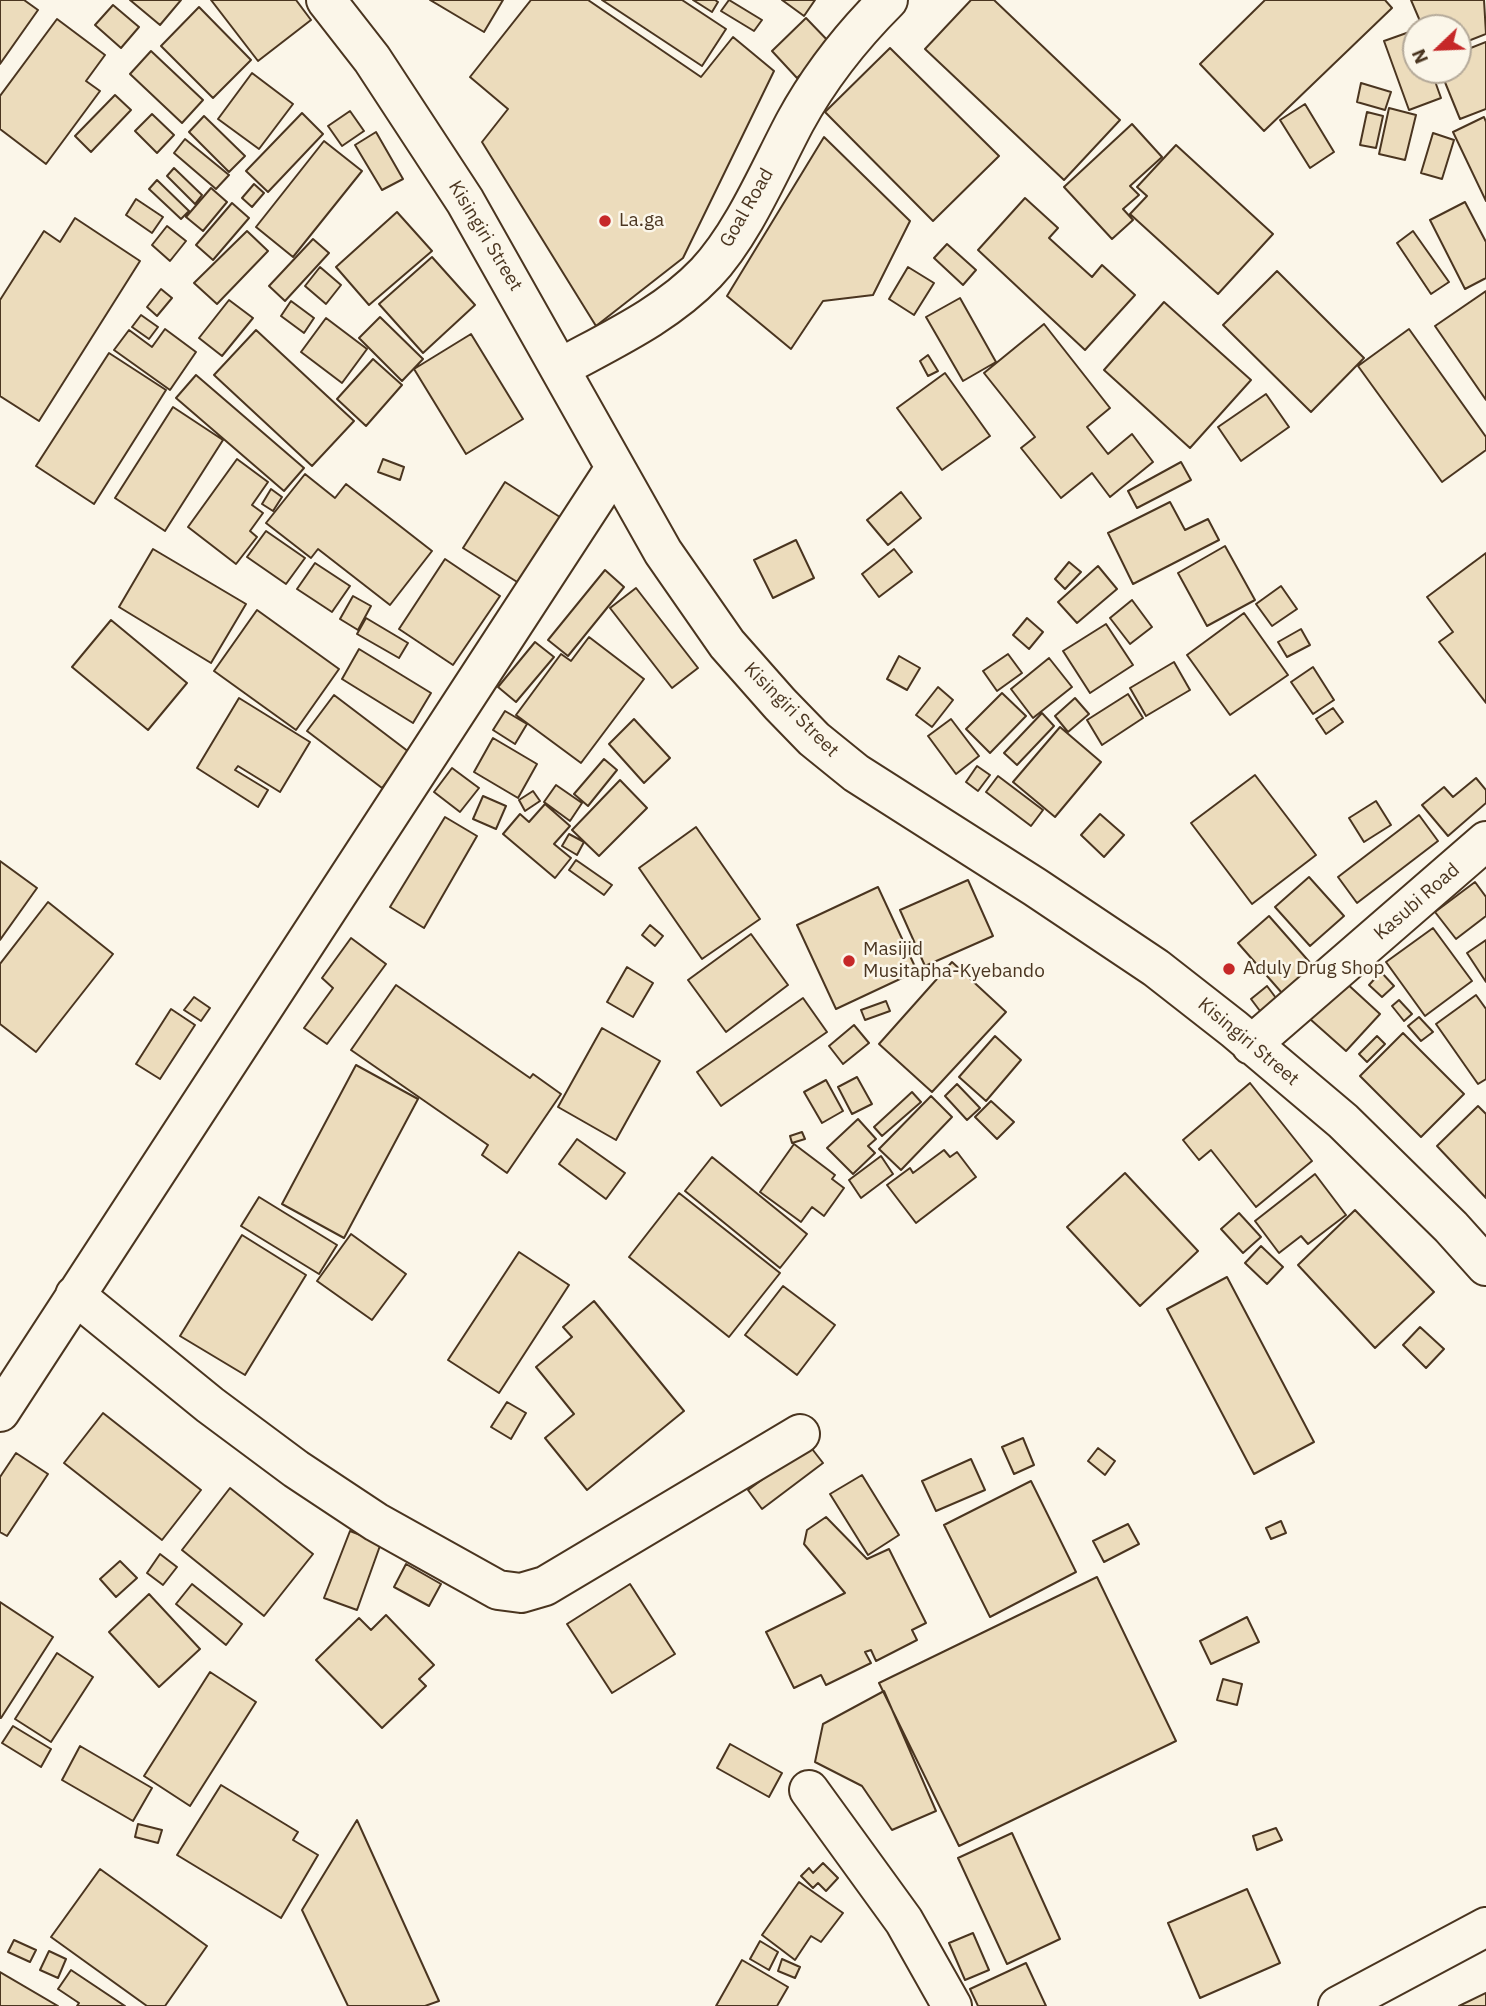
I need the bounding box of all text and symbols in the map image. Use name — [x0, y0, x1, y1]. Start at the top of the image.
north arrow — [1402, 14, 1472, 84]
text: N — [1406, 45, 1433, 67]
street label: Goal Road — [715, 164, 779, 252]
street label: Kisingiri Street — [443, 177, 527, 295]
place label: La.ga — [619, 210, 664, 232]
marker: La.ga — [597, 213, 613, 229]
street label: Kisingiri Street — [739, 658, 843, 762]
street label: Kasubi Road — [1370, 859, 1464, 945]
place label: Masijid Musitapha-Kyebando — [863, 939, 1045, 983]
marker: Masijid Musitapha-Kyebando — [841, 953, 857, 969]
place label: Aduly Drug Shop — [1243, 958, 1384, 980]
marker: Aduly Drug Shop — [1221, 961, 1237, 977]
street label: Kisingiri Street — [1193, 993, 1303, 1091]

